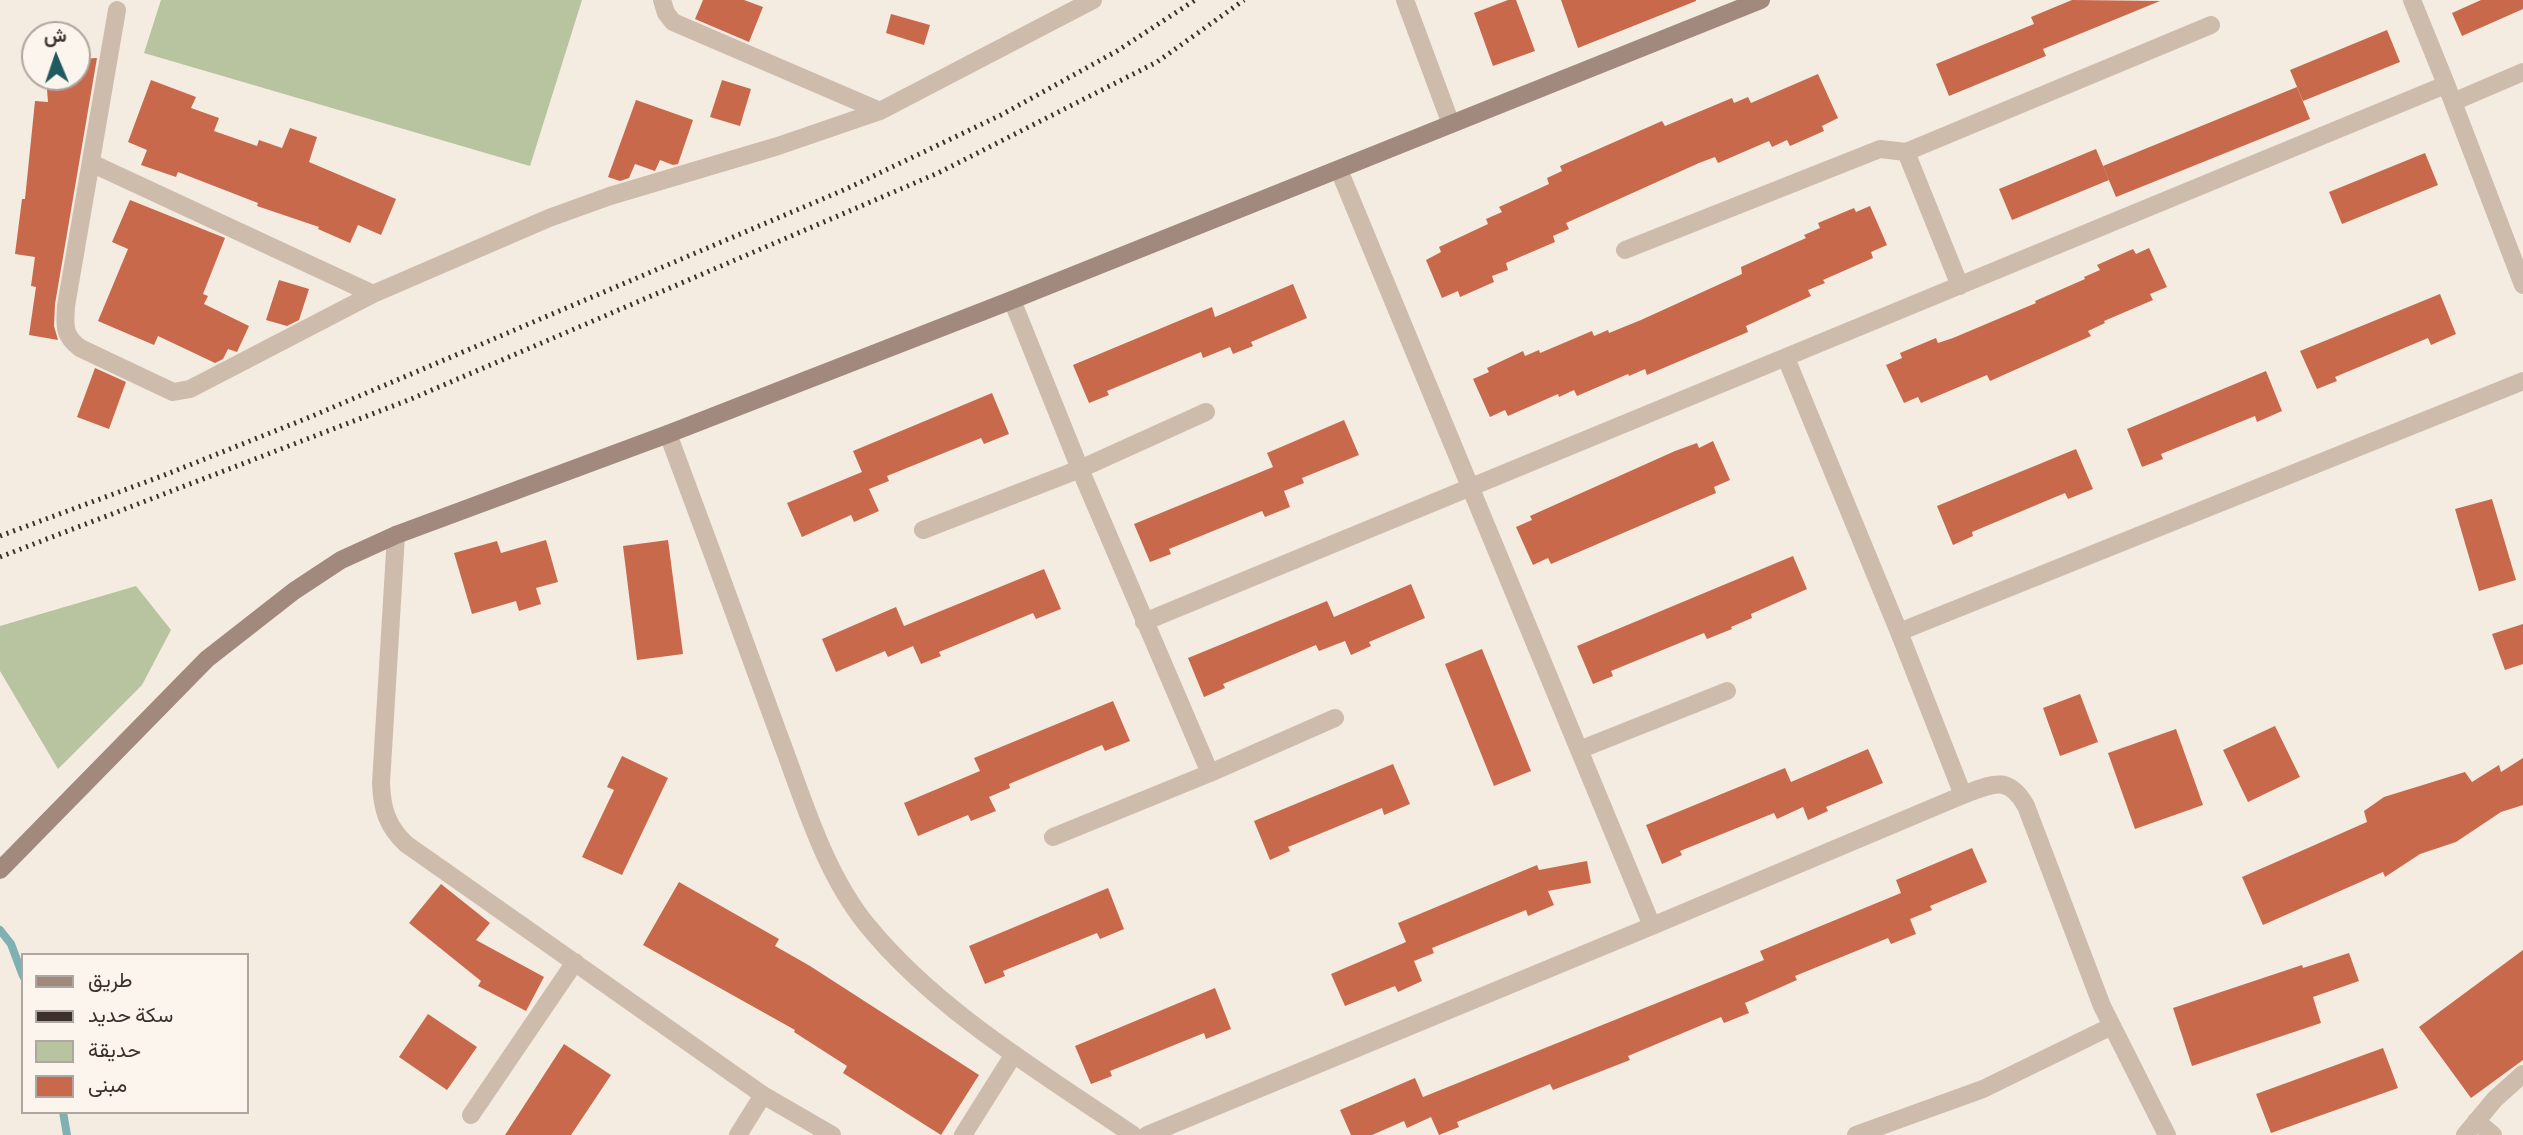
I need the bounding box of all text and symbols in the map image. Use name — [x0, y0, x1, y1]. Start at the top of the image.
north arrow — [21, 21, 91, 91]
text: ش — [43, 23, 67, 50]
legend — [21, 953, 248, 1114]
text: طريق — [88, 965, 133, 995]
text: سكة حديد — [88, 1000, 173, 1030]
text: حديقة — [88, 1035, 141, 1065]
text: مبنى — [88, 1070, 127, 1100]

